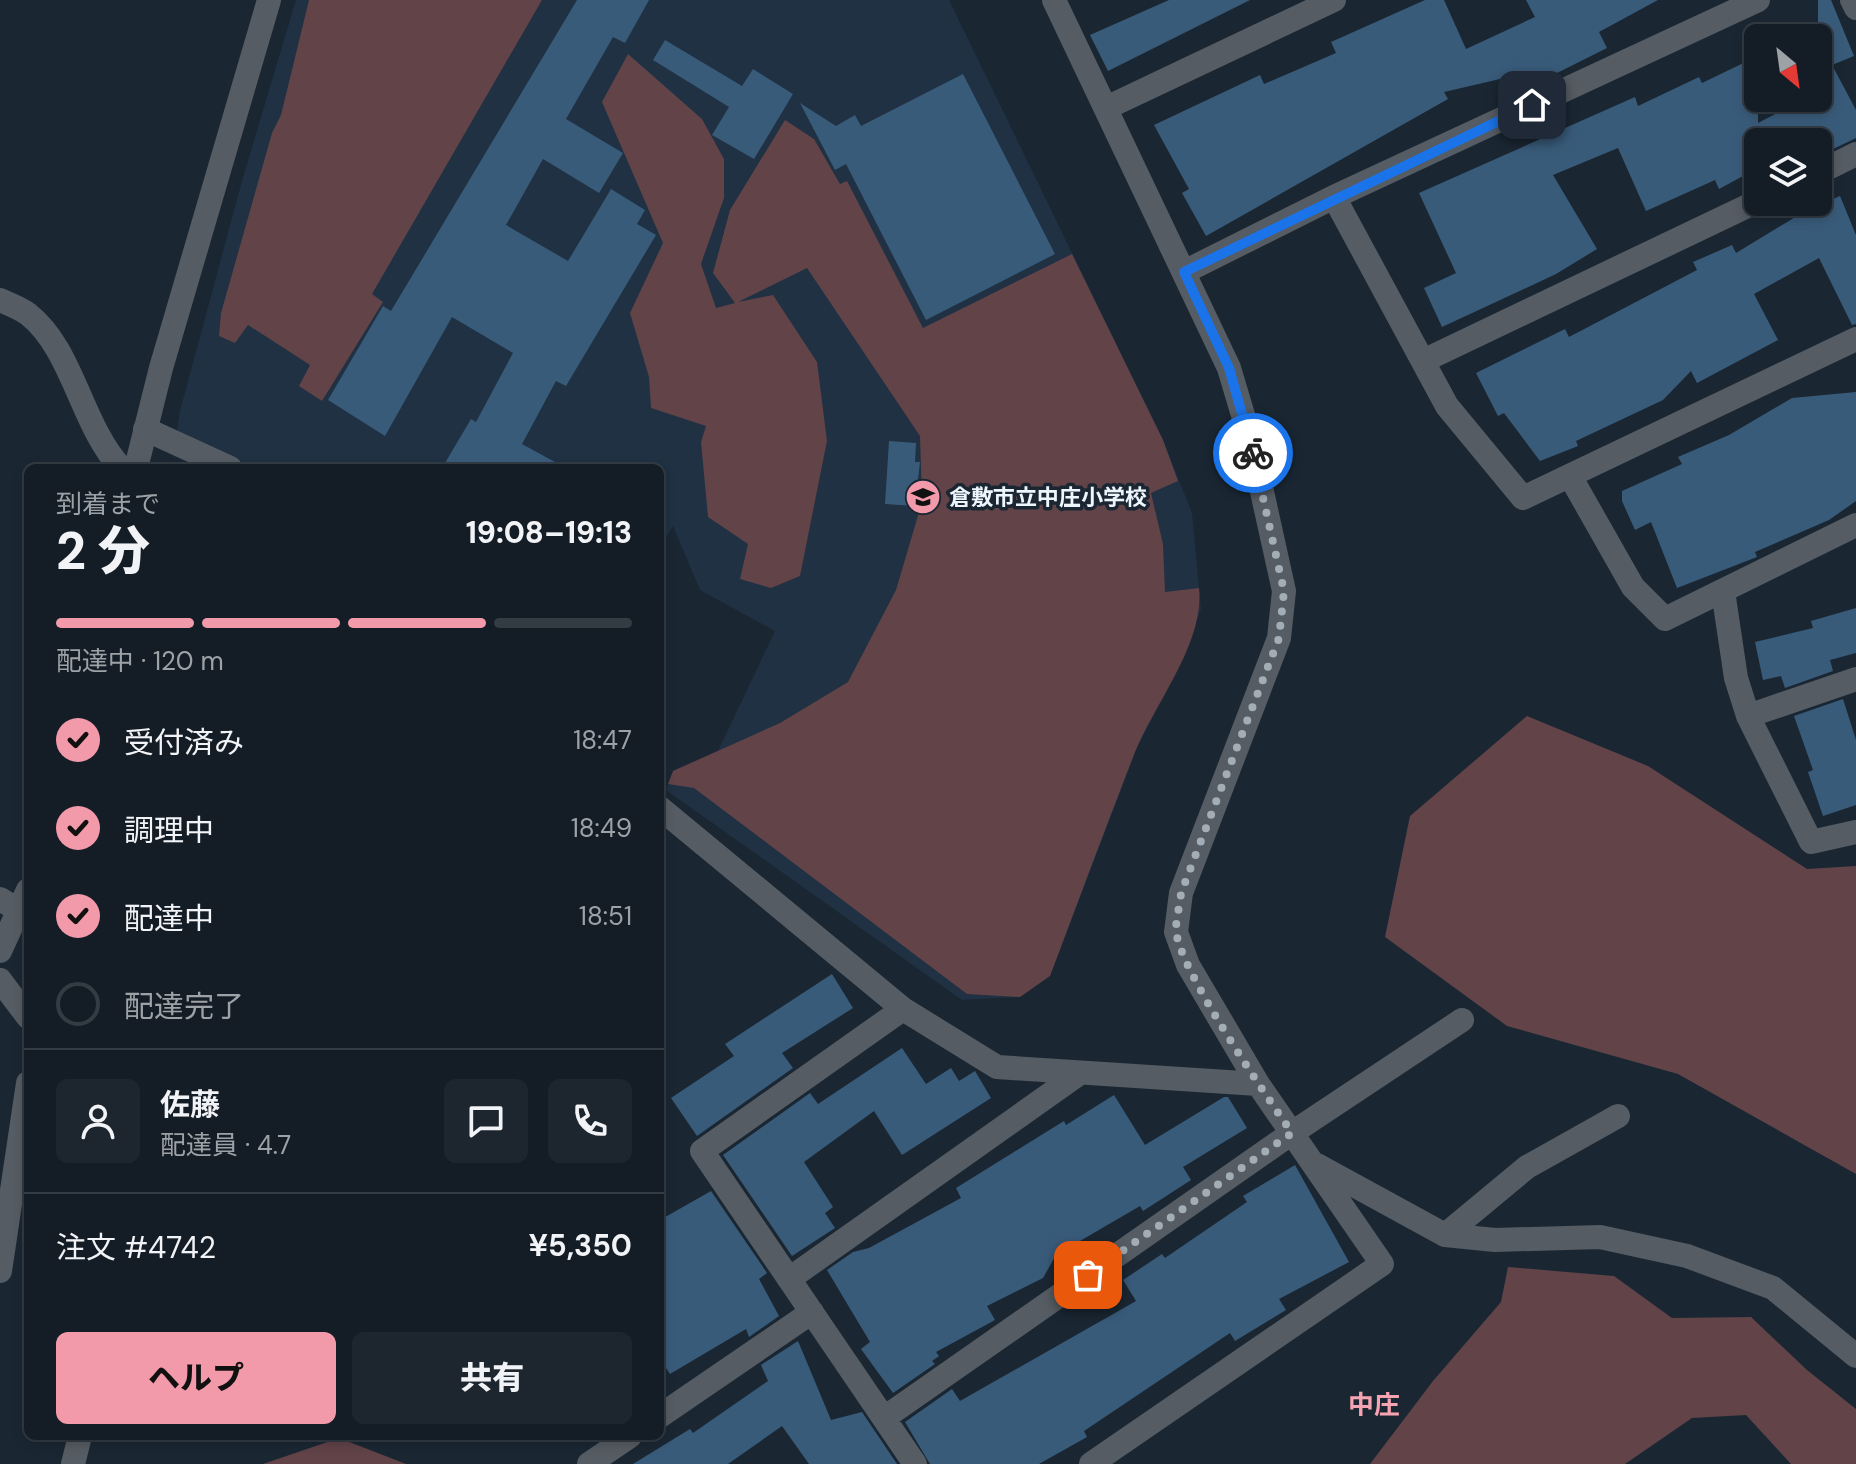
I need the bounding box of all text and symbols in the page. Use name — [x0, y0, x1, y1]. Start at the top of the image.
north arrow — [1744, 24, 1832, 112]
map controls — [1744, 24, 1832, 216]
pin — [1498, 71, 1566, 139]
icon: home — [1510, 83, 1554, 127]
button: layers — [1744, 128, 1832, 216]
courier — [1213, 413, 1293, 493]
icon: bike — [1231, 431, 1275, 475]
school or university icon: 倉敷市立中庄小学校 — [904, 478, 942, 516]
place label: 倉敷市立中庄小学校 — [949, 483, 1147, 512]
text: 到着まで — [56, 487, 160, 521]
text: 19:08–19:13 — [466, 513, 632, 552]
text: 2 分 — [56, 517, 150, 585]
text: 配達中 · 120 m — [56, 644, 224, 678]
icon: check — [56, 718, 100, 762]
text: 受付済み — [124, 723, 244, 762]
text: 18:47 — [573, 723, 632, 757]
icon: check — [56, 806, 100, 850]
text: 調理中 — [124, 811, 214, 850]
text: 18:49 — [571, 811, 632, 845]
icon: check — [56, 894, 100, 938]
text: 配達中 — [124, 899, 214, 938]
text: 18:51 — [579, 899, 632, 933]
text: 配達完了 — [124, 987, 244, 1026]
button: person — [56, 1079, 140, 1163]
button: chat — [444, 1079, 528, 1163]
button: phone — [548, 1079, 632, 1163]
text: 佐藤 — [160, 1085, 220, 1124]
text: 配達員 · 4.7 — [160, 1128, 291, 1162]
text: ¥5,350 — [529, 1226, 632, 1265]
text: 注文 #4742 — [56, 1228, 216, 1267]
pin — [1054, 1241, 1122, 1309]
icon: bag — [1066, 1253, 1110, 1297]
button: ヘルプ — [56, 1332, 336, 1424]
button: 共有 — [352, 1332, 632, 1424]
district label: 中庄 — [1348, 1388, 1400, 1422]

